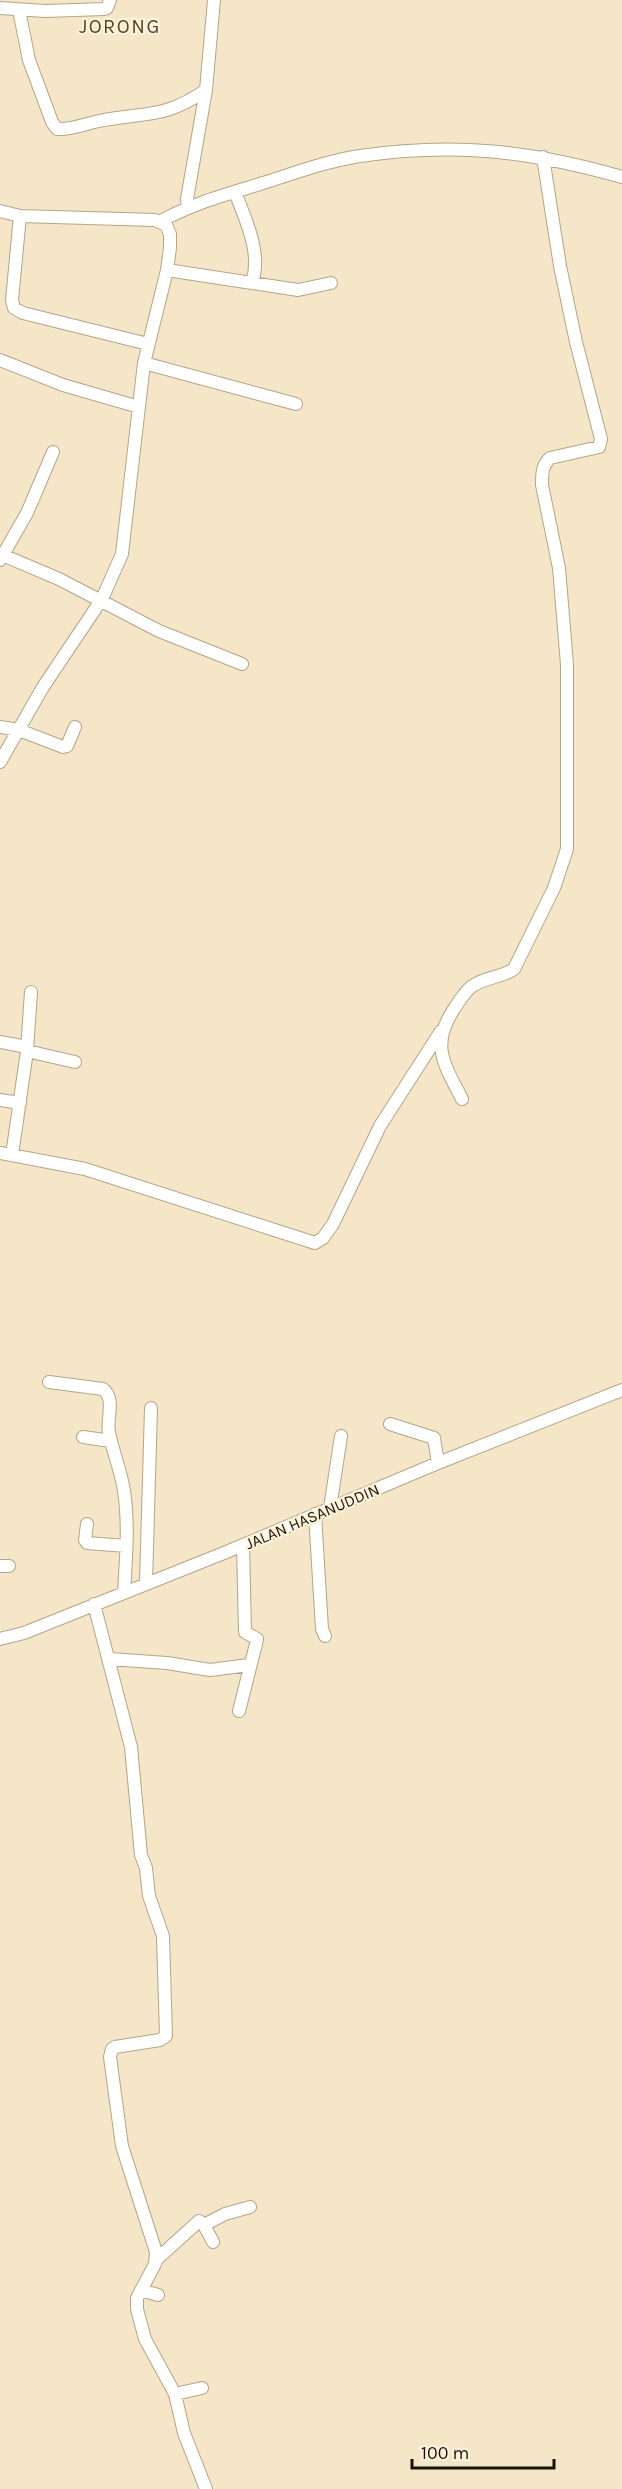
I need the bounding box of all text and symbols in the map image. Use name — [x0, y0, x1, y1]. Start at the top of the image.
district label: JORONG — [79, 15, 161, 38]
street label: JALAN HASANUDDIN — [242, 1480, 382, 1553]
scale bar — [412, 2432, 554, 2470]
text: 100 m — [421, 2442, 469, 2464]

